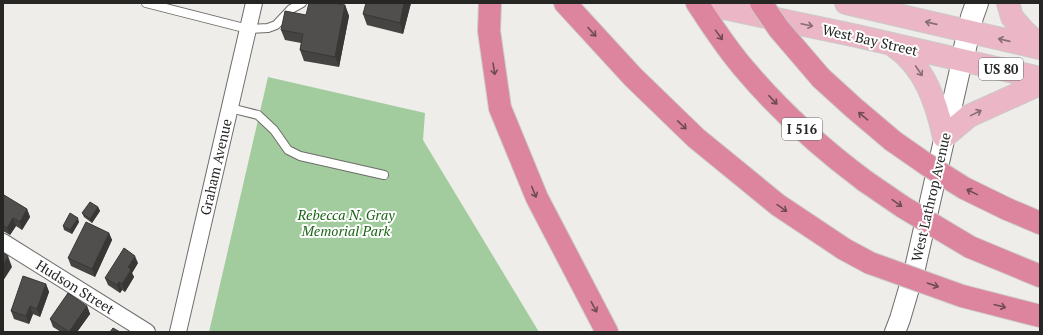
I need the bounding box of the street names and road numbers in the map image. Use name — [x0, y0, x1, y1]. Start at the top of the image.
street label: West Bay Street — [821, 19, 920, 60]
road number: US 80 — [979, 58, 1023, 80]
street label: Graham Avenue — [195, 117, 236, 217]
road number: I 516 — [782, 118, 822, 140]
street label: West Lathrop Avenue — [906, 130, 955, 263]
street label: Hudson Street — [33, 255, 119, 319]

